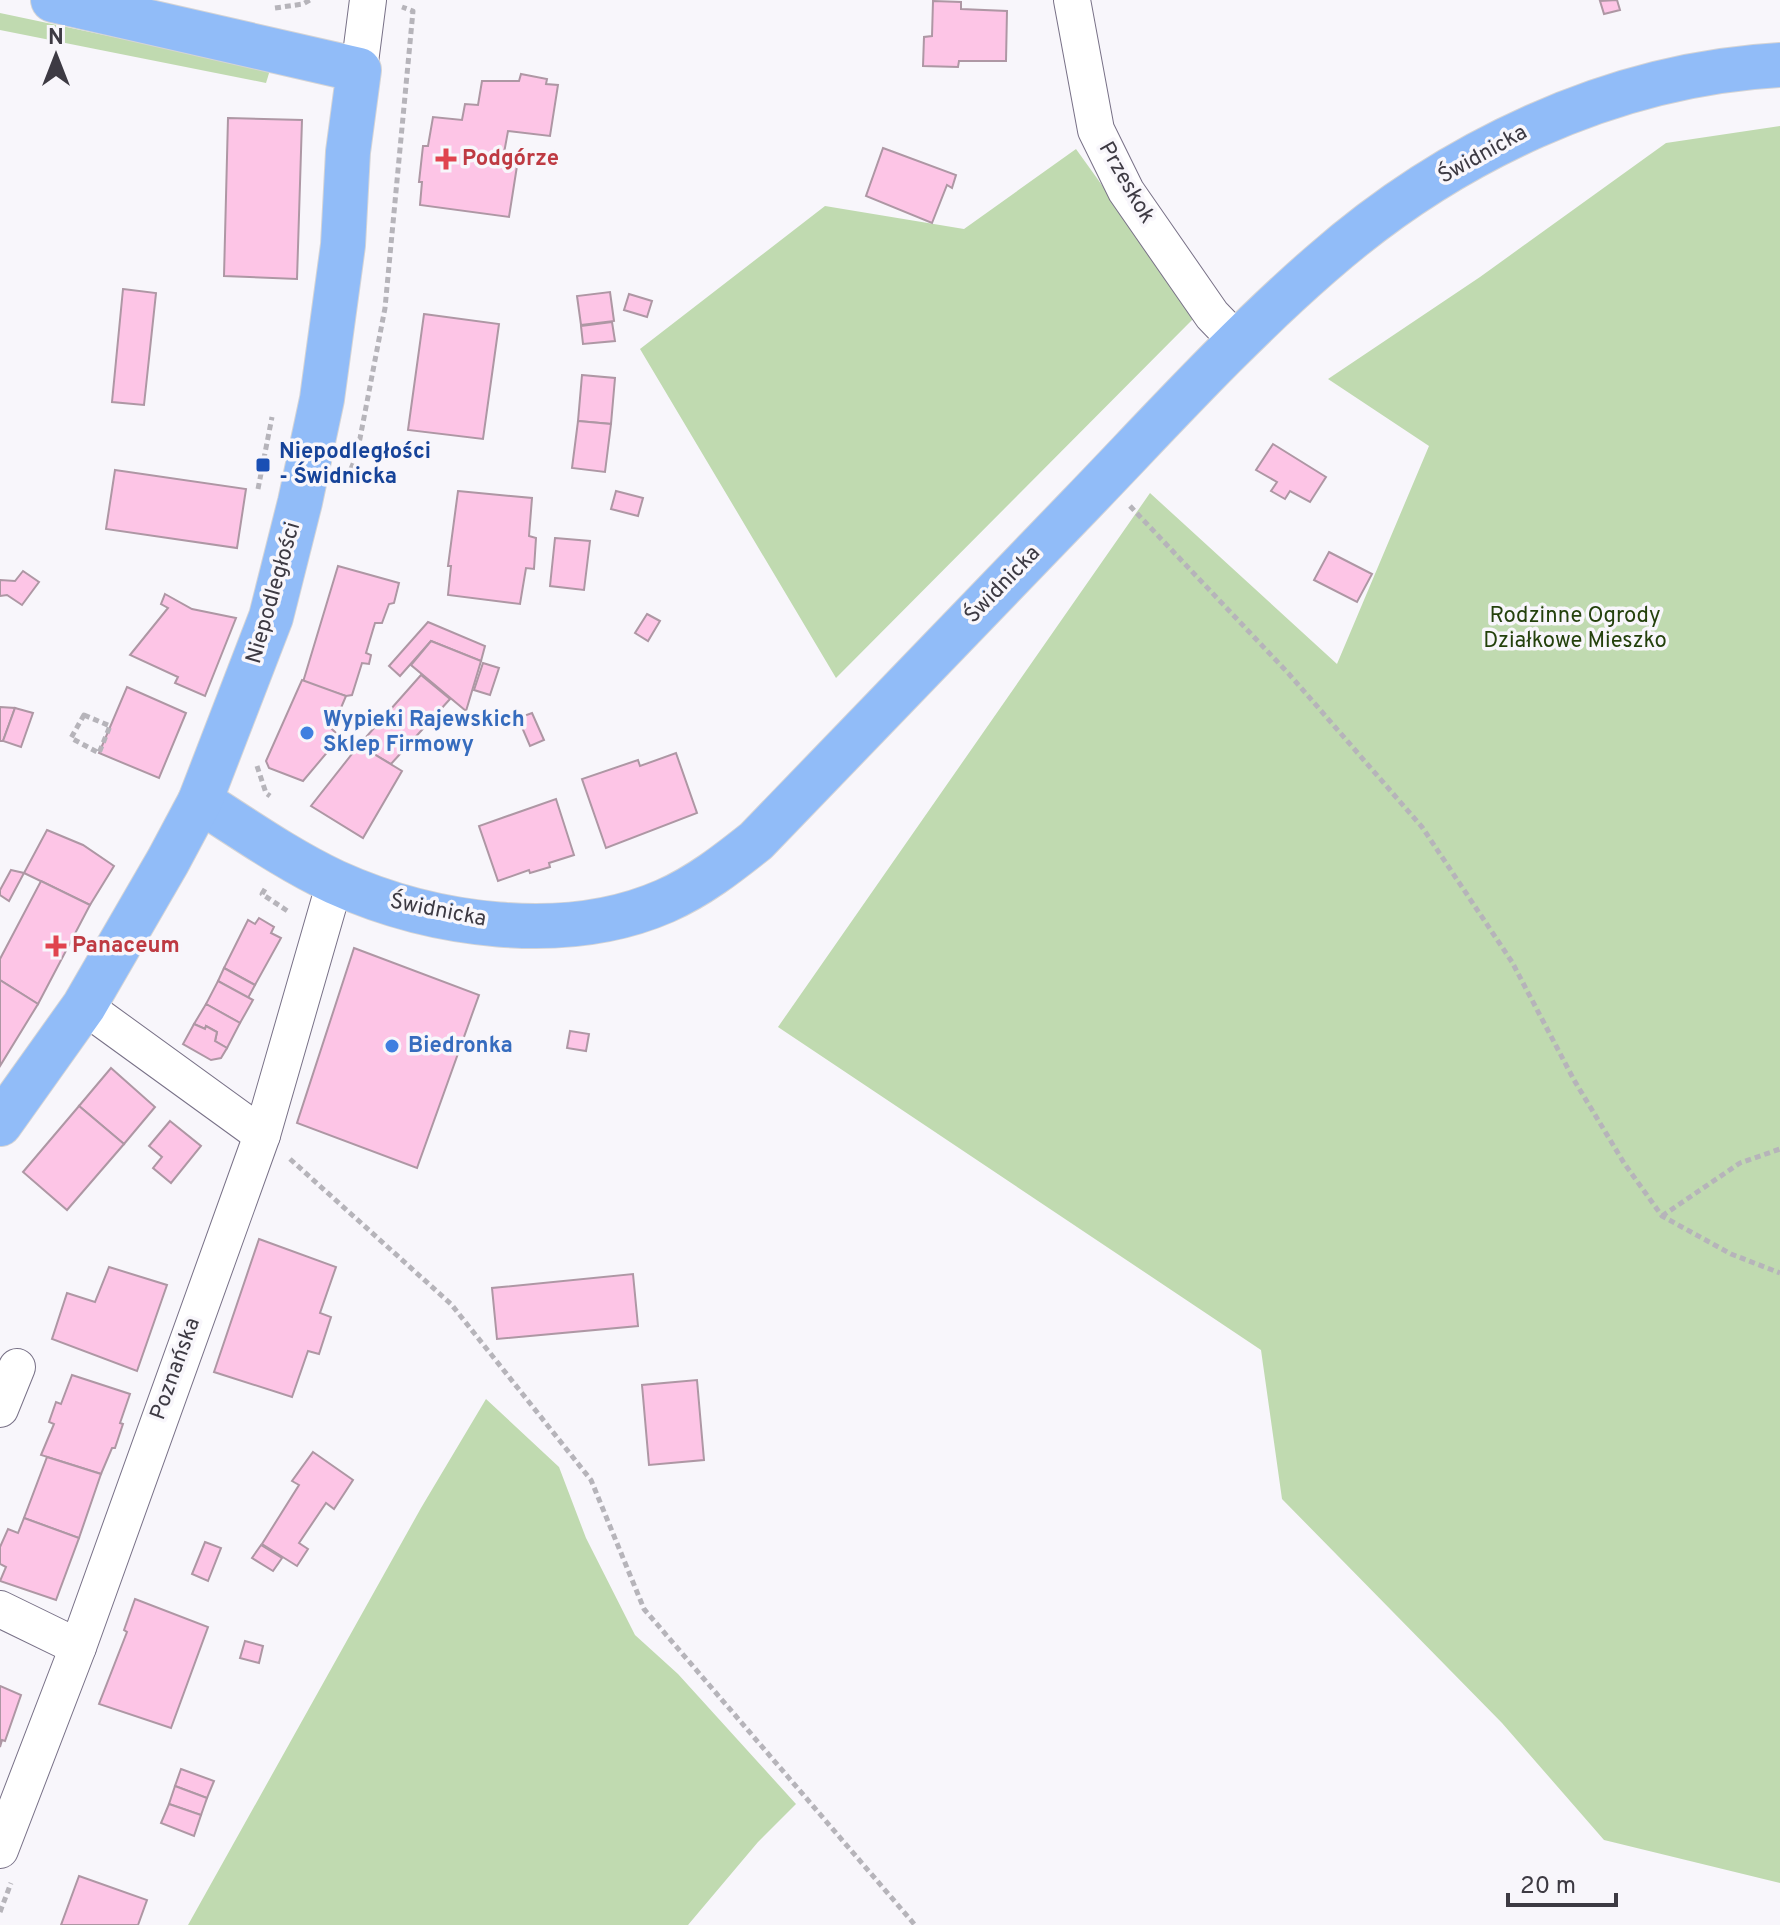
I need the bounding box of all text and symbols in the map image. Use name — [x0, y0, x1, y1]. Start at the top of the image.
north arrow — [16, 16, 96, 96]
text: N — [48, 25, 64, 52]
street label: Świdnicka — [1432, 117, 1532, 191]
street label: Przeskok — [1092, 137, 1160, 229]
place label: Podgórze — [462, 146, 559, 173]
marker: Podgórze — [437, 150, 455, 168]
place label: Niepodległości - Świdnicka — [279, 439, 431, 491]
marker: Niepodległości - Świdnicka — [254, 456, 272, 474]
street label: Niepodległości — [241, 519, 307, 667]
street label: Świdnicka — [957, 538, 1047, 630]
park label: Rodzinne Ogrody Działkowe Mieszko — [1483, 603, 1667, 655]
place label: Wypieki Rajewskich Sklep Firmowy — [323, 707, 525, 759]
marker: Wypieki Rajewskich Sklep Firmowy — [298, 724, 316, 742]
street label: Świdnicka — [387, 885, 489, 934]
place label: Panaceum — [72, 933, 180, 960]
marker: Panaceum — [47, 937, 65, 955]
place label: Biedronka — [408, 1033, 513, 1060]
marker: Biedronka — [383, 1037, 401, 1055]
street label: Poznańska — [145, 1314, 207, 1424]
scale bar — [1508, 1857, 1616, 1907]
text: 20 m — [1520, 1872, 1576, 1902]

